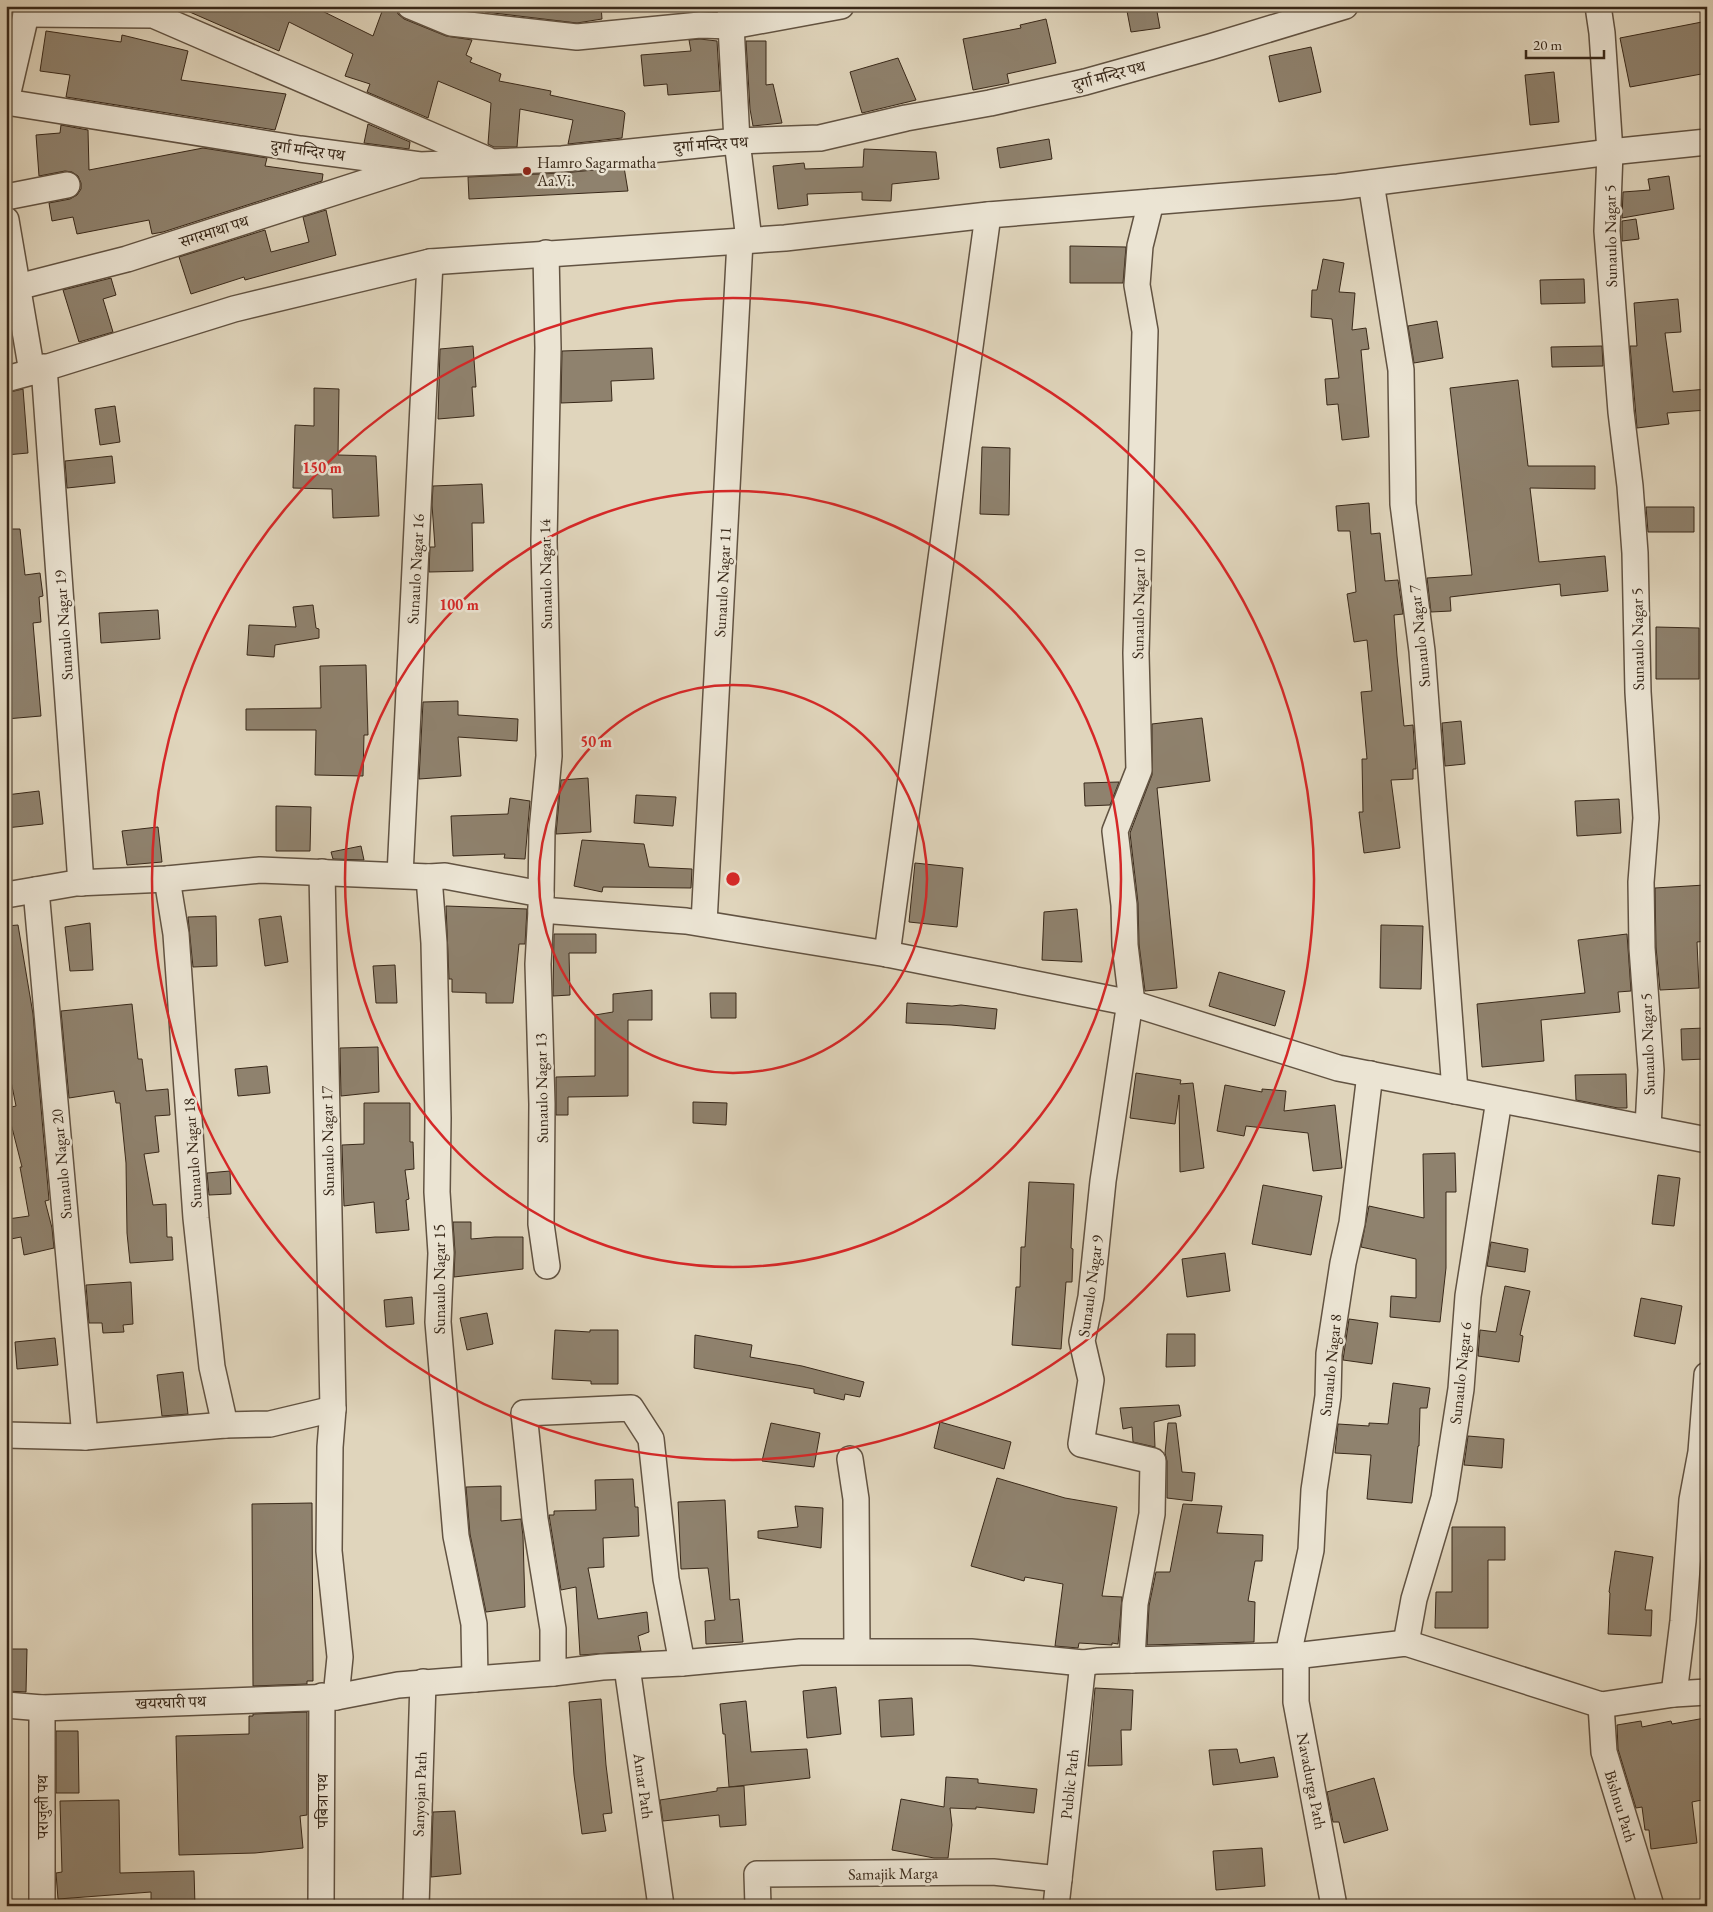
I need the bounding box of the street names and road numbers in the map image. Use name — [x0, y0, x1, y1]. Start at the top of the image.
street label: दुर्गा मन्दिर पथ — [1069, 56, 1148, 96]
street label: दुर्गा मन्दिर पथ — [672, 131, 750, 158]
street label: दुर्गा मन्दिर पथ — [269, 135, 347, 166]
street label: Sunaulo Nagar 5 — [1599, 184, 1622, 288]
street label: सगरमाथा पथ — [176, 210, 252, 253]
street label: Sunaulo Nagar 16 — [402, 513, 429, 625]
street label: Sunaulo Nagar 14 — [534, 518, 557, 629]
street label: Sunaulo Nagar 11 — [709, 526, 736, 638]
street label: Sunaulo Nagar 10 — [1127, 548, 1150, 659]
street label: Sunaulo Nagar 19 — [49, 569, 78, 681]
street label: Sunaulo Nagar 7 — [1404, 583, 1435, 688]
street label: Sunaulo Nagar 5 — [1626, 587, 1649, 691]
street label: Sunaulo Nagar 5 — [1635, 992, 1660, 1096]
street label: Sunaulo Nagar 13 — [530, 1032, 553, 1143]
street label: Sunaulo Nagar 17 — [316, 1085, 339, 1196]
street label: Sunaulo Nagar 18 — [178, 1097, 207, 1209]
street label: Sunaulo Nagar 20 — [46, 1108, 77, 1220]
street label: Sunaulo Nagar 15 — [429, 1224, 450, 1334]
street label: Sunaulo Nagar 9 — [1073, 1233, 1108, 1338]
street label: Sunaulo Nagar 8 — [1315, 1313, 1346, 1417]
street label: Sunaulo Nagar 6 — [1445, 1321, 1476, 1425]
street label: खयरघारी पथ — [135, 1691, 207, 1714]
street label: Navadurga Path — [1292, 1731, 1331, 1831]
street label: Public Path — [1055, 1748, 1084, 1820]
street label: Sanyojan Path — [408, 1751, 431, 1837]
street label: Amar Path — [628, 1751, 659, 1820]
street label: Bishnu Path — [1600, 1767, 1641, 1845]
street label: पबित्रा पथ — [312, 1773, 333, 1829]
street label: पराजुली पथ — [32, 1774, 53, 1840]
street label: Samajik Marga — [848, 1862, 939, 1885]

